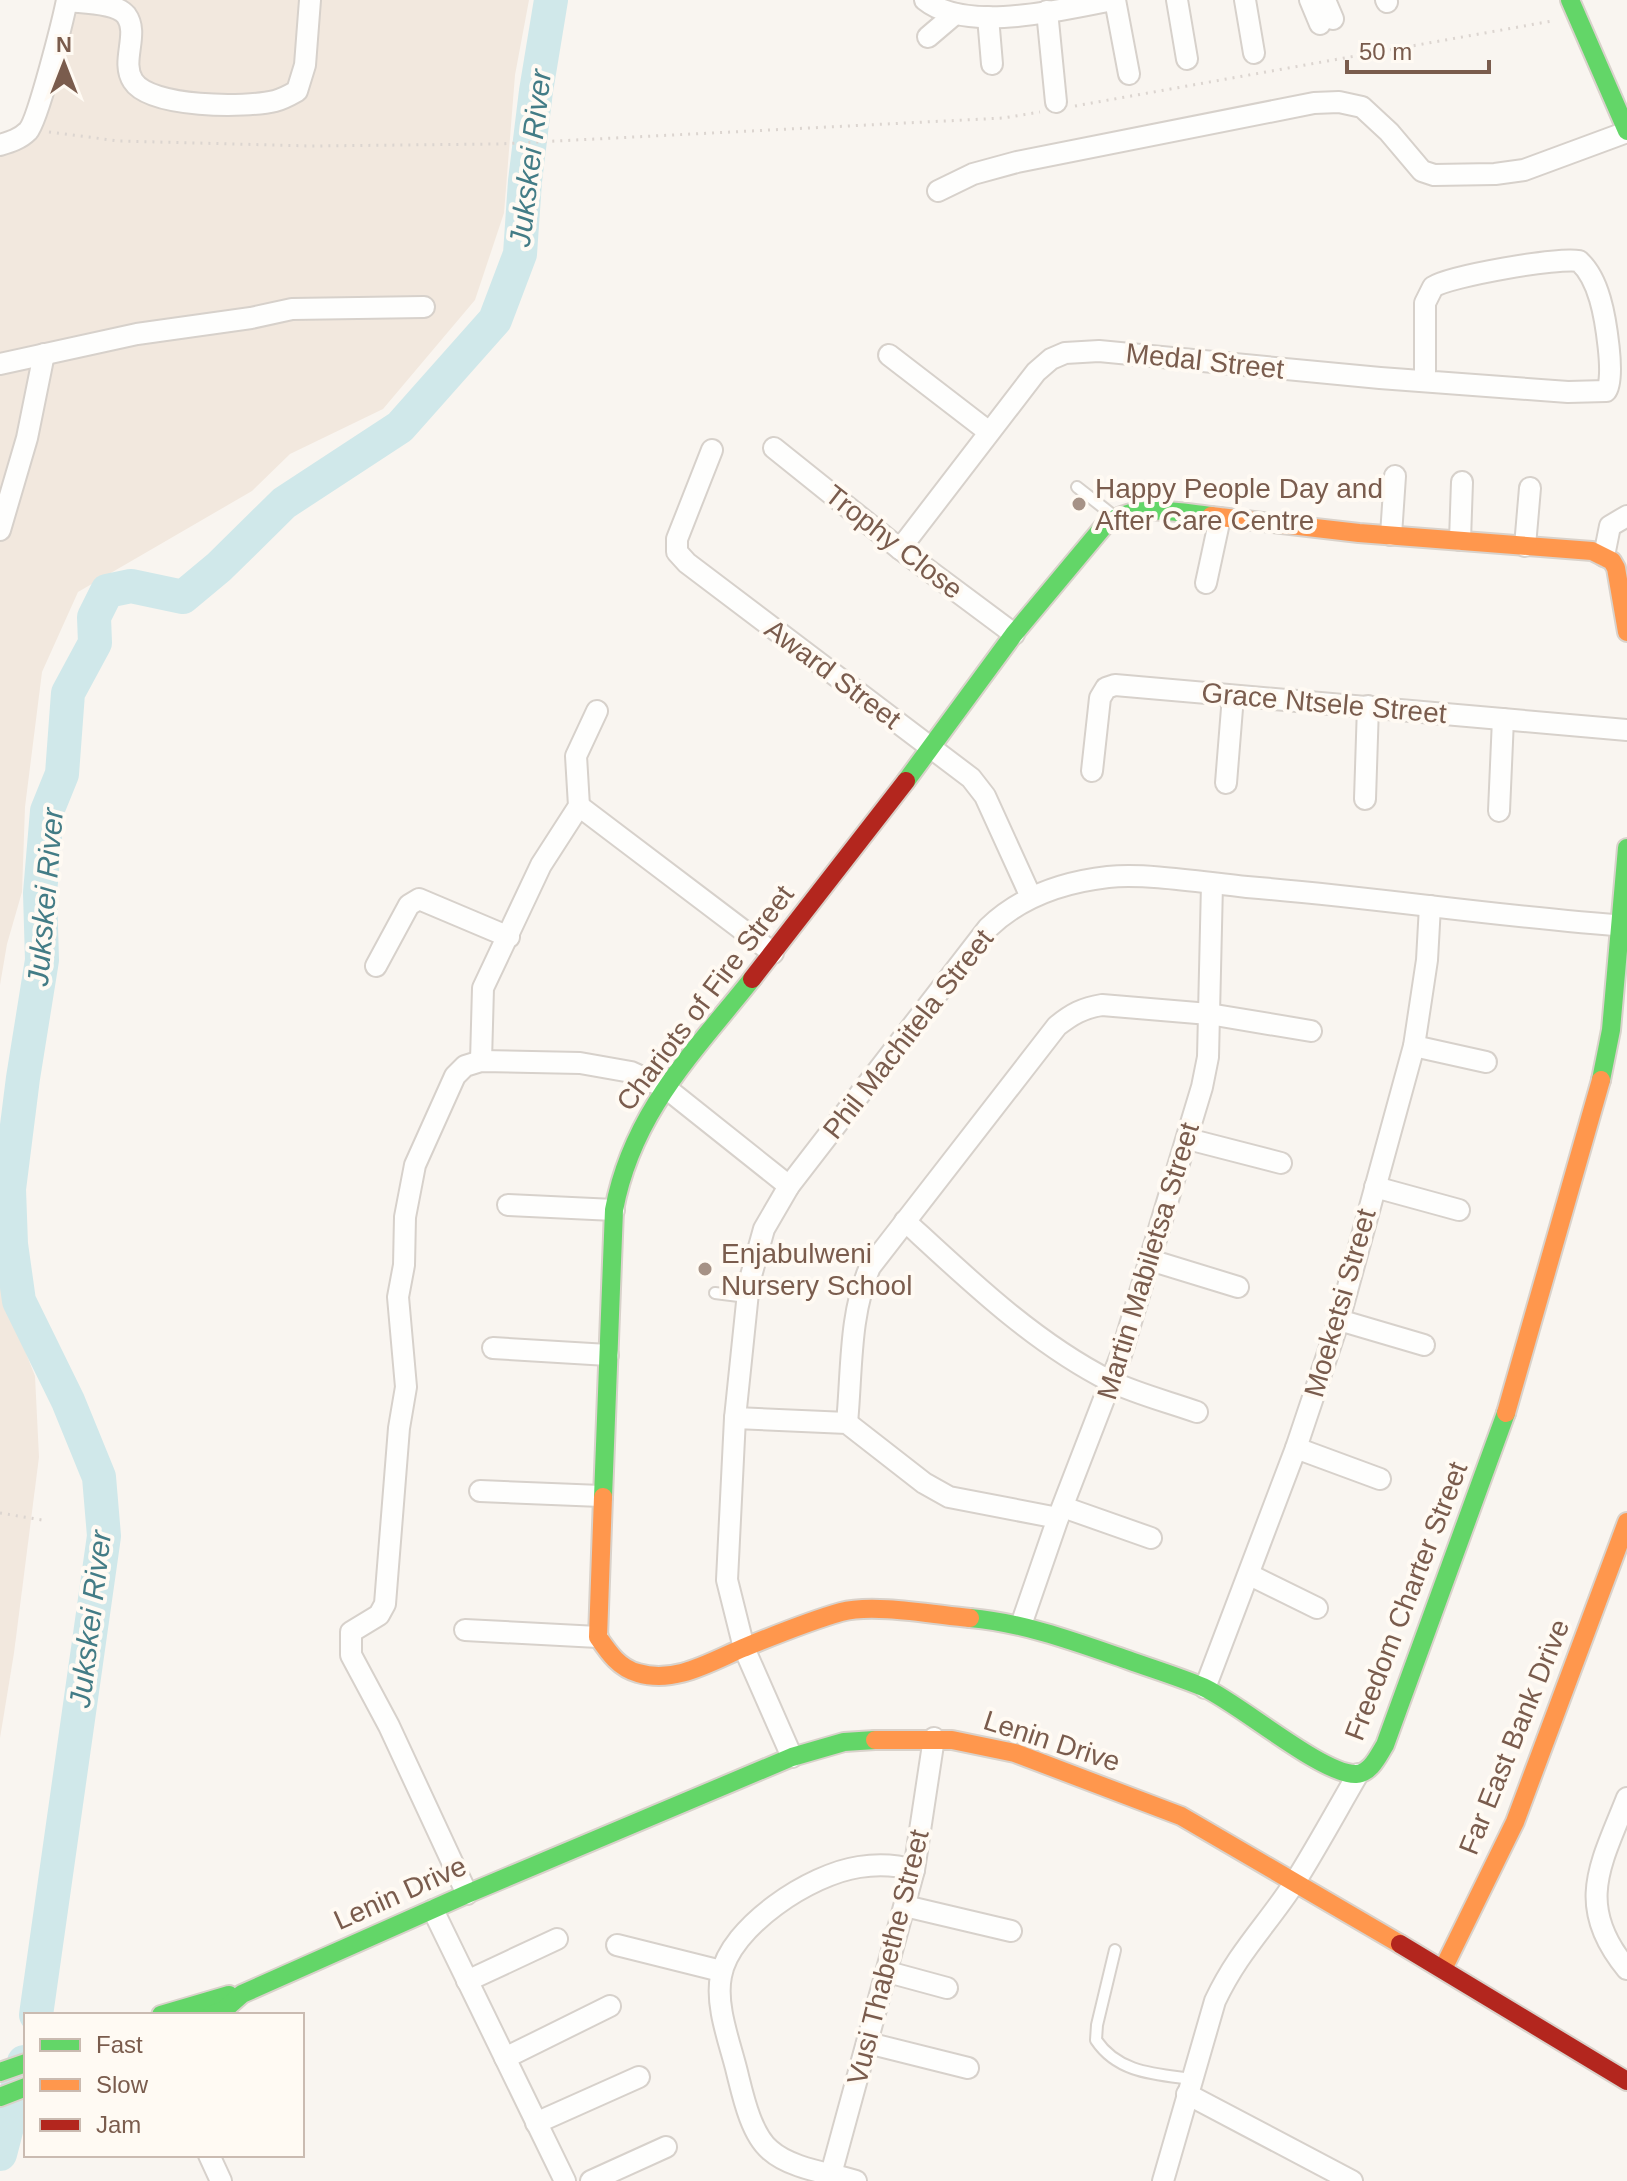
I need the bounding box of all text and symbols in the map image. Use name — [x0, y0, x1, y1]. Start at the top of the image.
north arrow — [24, 24, 104, 104]
scale bar — [1347, 24, 1489, 74]
text: N — [56, 32, 72, 57]
text: 50 m — [1359, 38, 1412, 65]
water label: Jukskei River — [503, 66, 557, 250]
street label: Medal Street — [1124, 337, 1286, 385]
place label: Happy People Day and After Care Centre — [1095, 473, 1383, 536]
street label: Trophy Close — [819, 479, 969, 605]
marker: Happy People Day and After Care Centre — [1070, 495, 1088, 513]
street label: Award Street — [759, 613, 907, 735]
street label: Grace Ntsele Street — [1200, 677, 1448, 729]
water label: Jukskei River — [21, 806, 69, 988]
street label: Chariots of Fire Street — [610, 879, 800, 1117]
street label: Phil Machitela Street — [817, 923, 999, 1145]
street label: Martin Mabiletsa Street — [1091, 1119, 1205, 1403]
street label: Moeketsi Street — [1298, 1205, 1382, 1401]
place label: Enjabulweni Nursery School — [721, 1238, 912, 1301]
marker: Enjabulweni Nursery School — [696, 1260, 714, 1278]
street label: Freedom Charter Street — [1339, 1457, 1474, 1745]
water label: Jukskei River — [63, 1527, 117, 1711]
street label: Far East Bank Drive — [1453, 1615, 1575, 1859]
street label: Lenin Drive — [980, 1704, 1124, 1778]
street label: Vusi Thabethe Street — [841, 1826, 935, 2088]
street label: Lenin Drive — [329, 1850, 471, 1936]
legend — [24, 2013, 304, 2157]
text: Fast — [96, 2031, 143, 2058]
text: Slow — [96, 2071, 149, 2098]
text: Jam — [96, 2111, 141, 2138]

